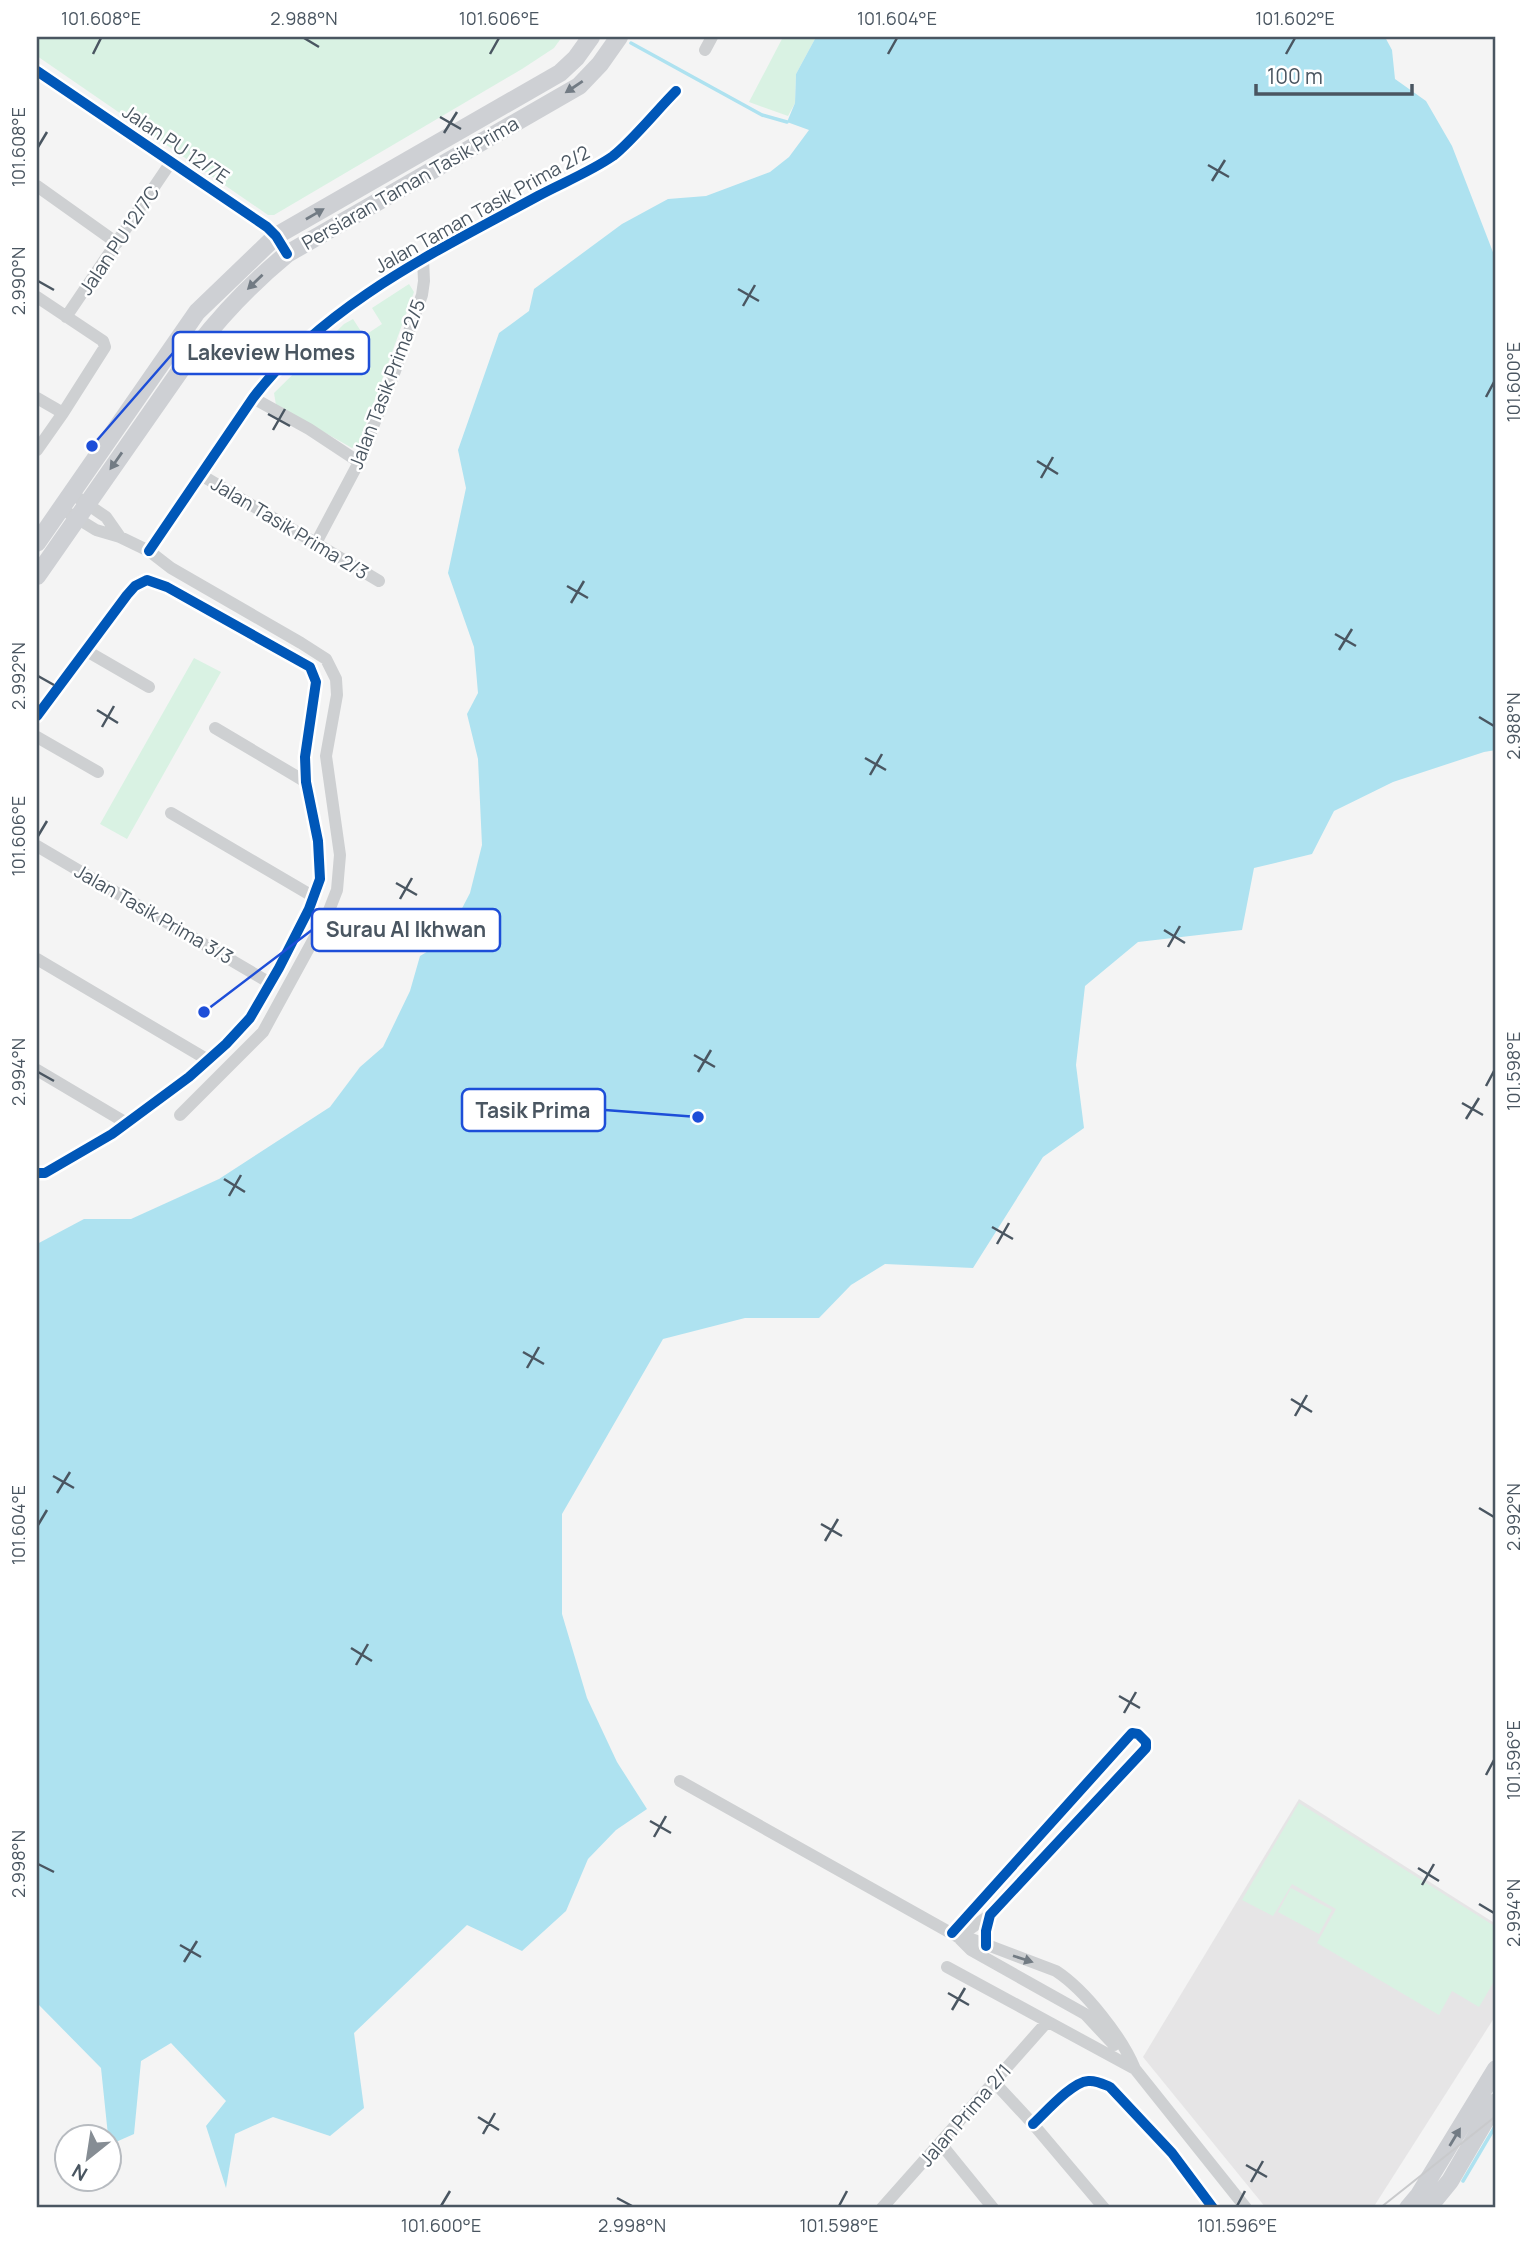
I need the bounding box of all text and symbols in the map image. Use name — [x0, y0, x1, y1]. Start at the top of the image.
text: 101.608°E — [61, 6, 141, 30]
text: 2.988°N — [270, 6, 338, 30]
text: 101.606°E — [459, 6, 539, 30]
text: 101.604°E — [857, 6, 937, 30]
text: 101.602°E — [1255, 6, 1335, 30]
scale bar — [1256, 52, 1412, 96]
text: 100 m — [1267, 62, 1323, 90]
one-way arrow — [564, 81, 584, 94]
street label: Jalan PU 12/7E — [117, 99, 235, 189]
text: 101.608°E — [6, 107, 30, 187]
street label: Persiaran Taman Tasik Prima — [297, 110, 523, 256]
street label: Jalan Taman Tasik Prima 2/2 — [370, 139, 594, 279]
street label: Jalan PU 12/7C — [73, 180, 165, 300]
one-way arrow — [306, 208, 325, 220]
text: 2.990°N — [6, 247, 30, 315]
one-way arrow — [247, 274, 264, 291]
street label: Jalan Tasik Prima 2/5 — [343, 295, 431, 473]
callout: Lakeview Homes — [173, 332, 369, 374]
text: Lakeview Homes — [187, 338, 355, 366]
text: 101.600°E — [1501, 342, 1525, 422]
one-way arrow — [109, 452, 123, 470]
street label: Jalan Tasik Prima 2/3 — [206, 471, 374, 585]
text: 2.992°N — [6, 642, 30, 710]
text: 2.988°N — [1501, 692, 1525, 760]
text: 101.606°E — [6, 796, 30, 876]
street label: Jalan Tasik Prima 3/3 — [70, 858, 238, 970]
callout: Surau Al Ikhwan — [312, 909, 500, 951]
text: Surau Al Ikhwan — [326, 915, 486, 943]
text: 101.598°E — [1501, 1031, 1525, 1111]
text: 2.994°N — [6, 1038, 30, 1106]
callout: Tasik Prima — [462, 1089, 605, 1131]
text: Tasik Prima — [476, 1096, 590, 1124]
text: 2.992°N — [1501, 1483, 1525, 1551]
text: 101.604°E — [6, 1485, 30, 1565]
text: 101.596°E — [1501, 1720, 1525, 1800]
text: 2.998°N — [6, 1830, 30, 1898]
text: 2.994°N — [1501, 1879, 1525, 1947]
one-way arrow — [1012, 1954, 1033, 1964]
street label: Jalan Prima 2/1 — [913, 2058, 1017, 2172]
north arrow — [52, 2122, 122, 2192]
one-way arrow — [1448, 2128, 1461, 2147]
text: N — [67, 2158, 92, 2187]
text: 101.600°E — [401, 2213, 481, 2237]
text: 2.998°N — [598, 2213, 666, 2237]
text: 101.598°E — [799, 2213, 879, 2237]
text: 101.596°E — [1197, 2213, 1277, 2237]

